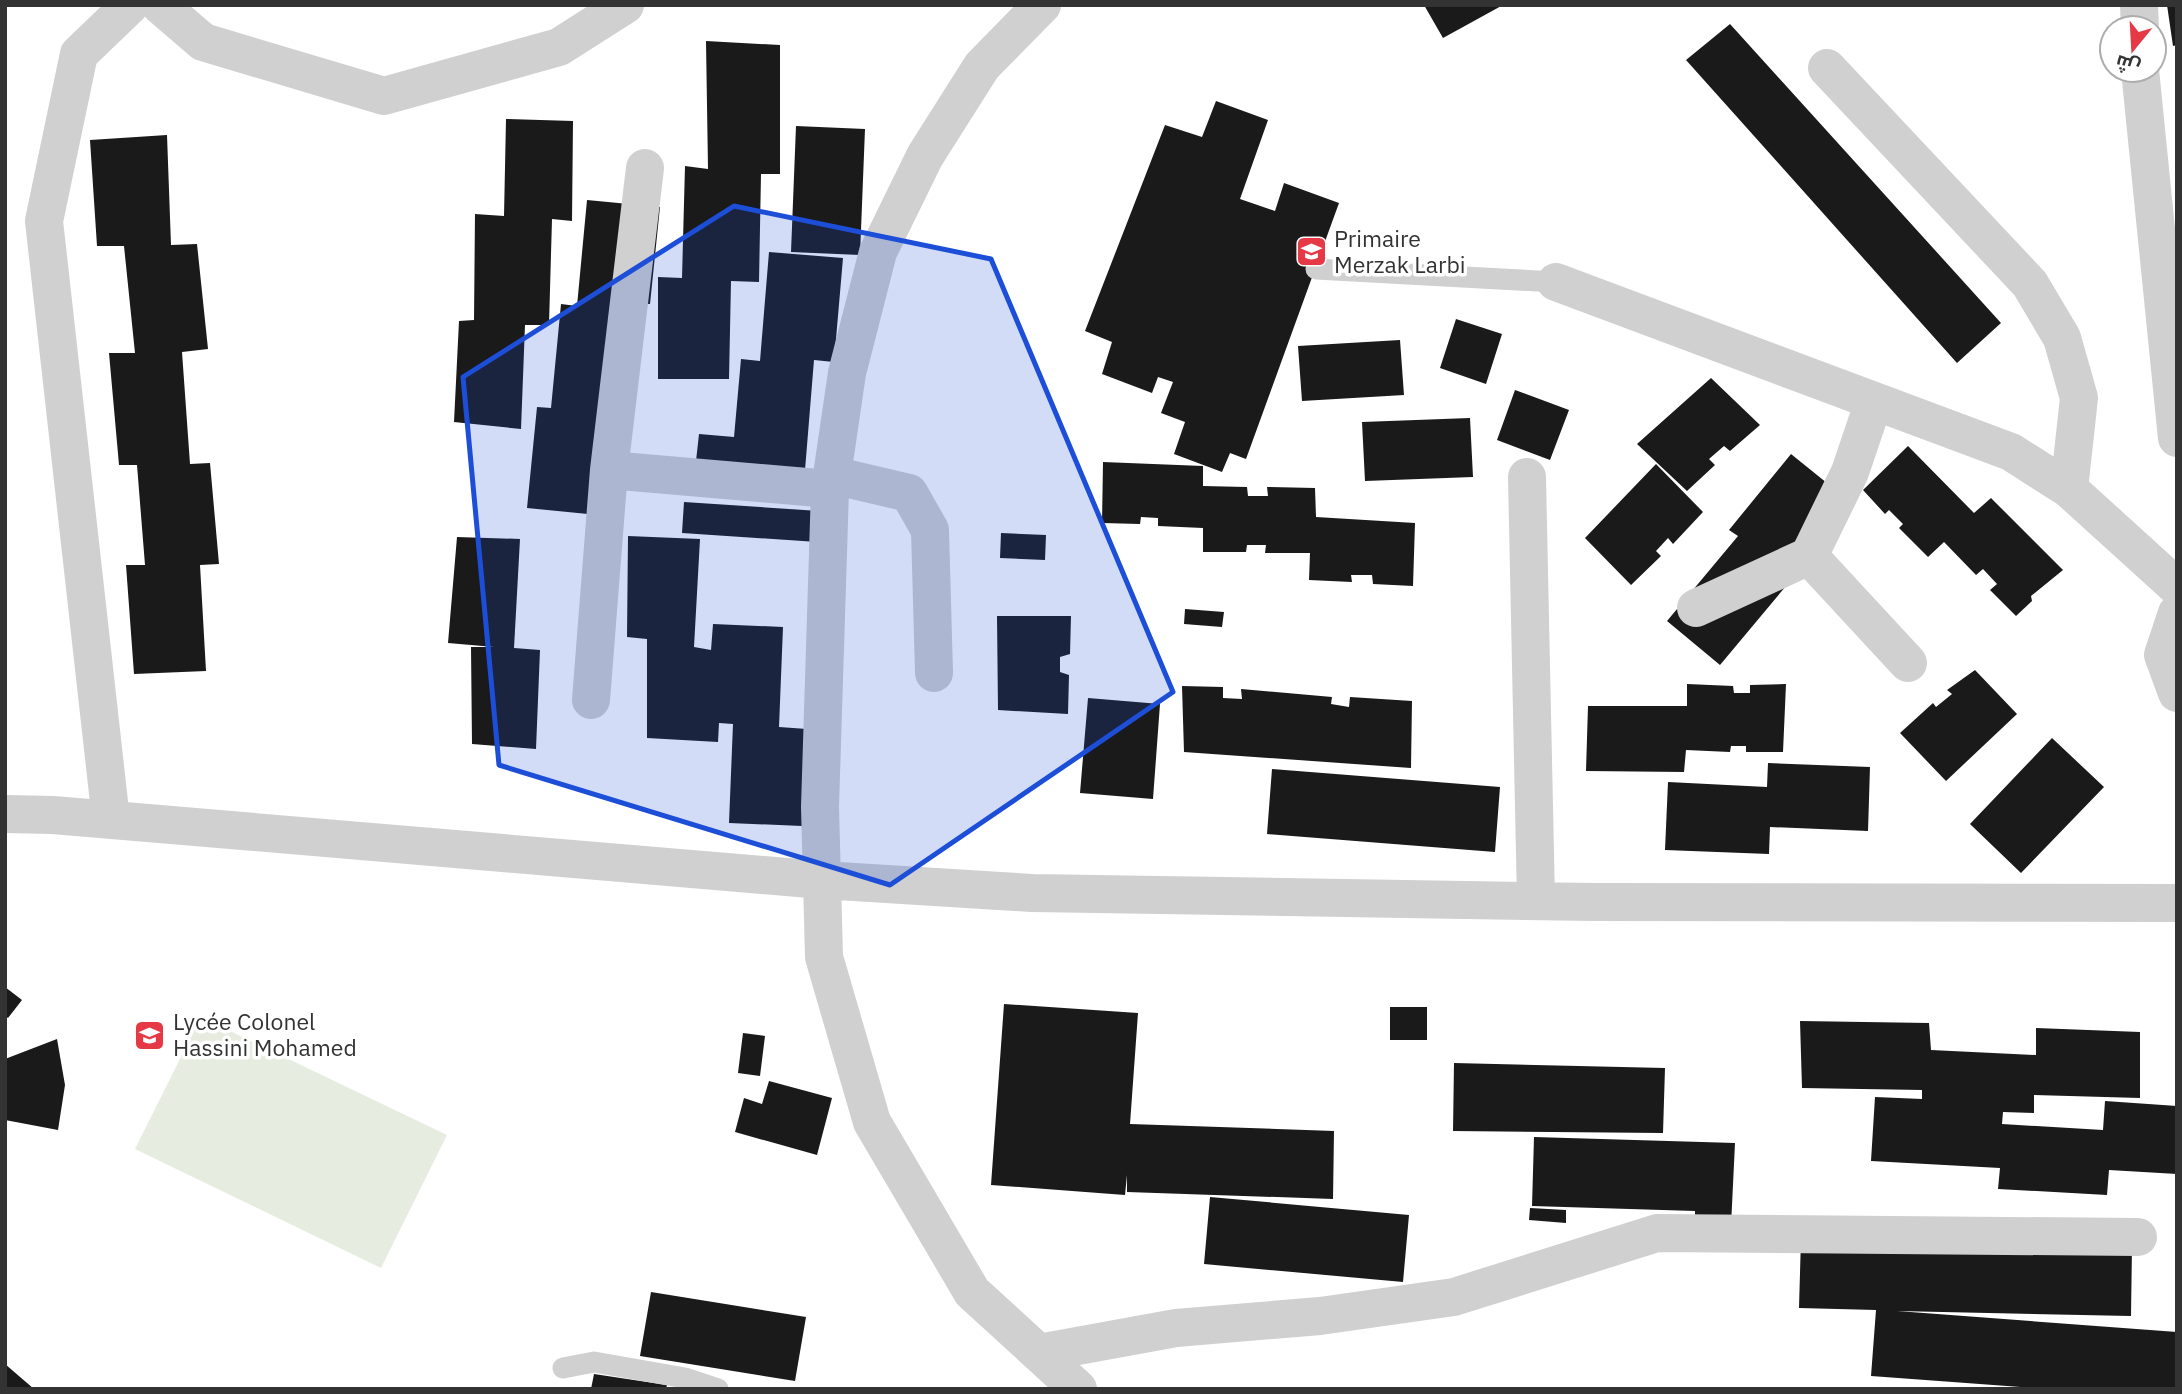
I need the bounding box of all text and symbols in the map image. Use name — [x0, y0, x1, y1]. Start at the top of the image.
north arrow — [2098, 14, 2168, 84]
text: ش — [2112, 50, 2143, 80]
place label: Primaire Merzak Larbi — [1334, 223, 1466, 279]
school or university icon: Primaire Merzak Larbi — [1294, 235, 1328, 269]
place label: Lycée Colonel Hassini Mohamed — [173, 1006, 357, 1062]
school or university icon: Lycée Colonel Hassini Mohamed — [133, 1018, 167, 1052]

